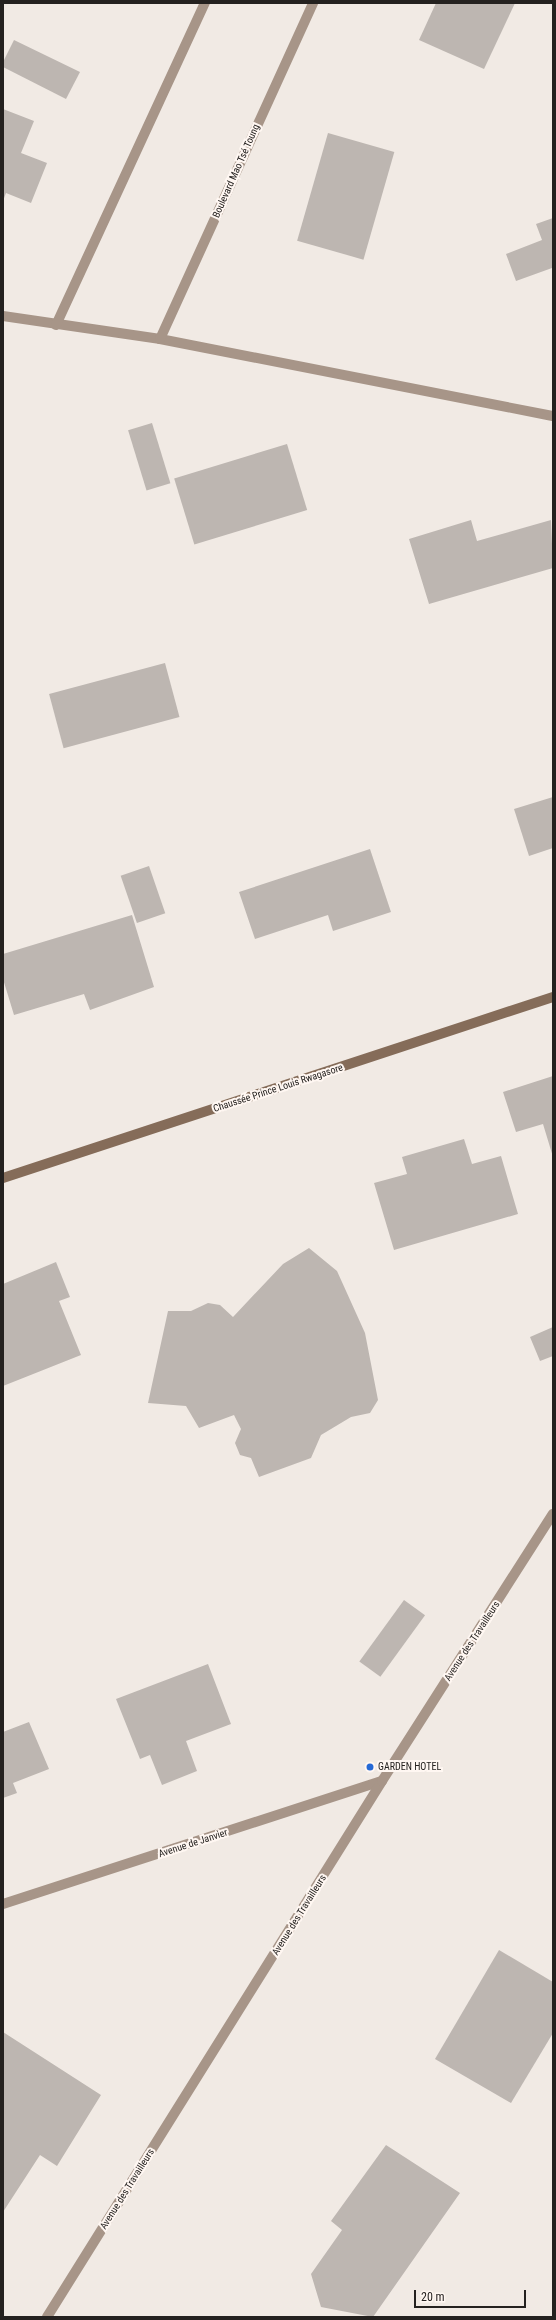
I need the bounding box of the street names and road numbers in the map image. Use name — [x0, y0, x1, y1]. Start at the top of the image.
street label: Boulevard Mao Tsé Toung — [210, 122, 262, 220]
street label: Chaussée Prince Louis Rwagasore — [212, 1061, 344, 1115]
street label: Avenue des Travailleurs — [442, 1599, 502, 1683]
street label: Avenue de Janvier — [157, 1826, 229, 1860]
street label: Avenue des Travailleurs — [269, 1872, 329, 1958]
street label: Avenue des Travailleurs — [97, 2146, 157, 2232]

